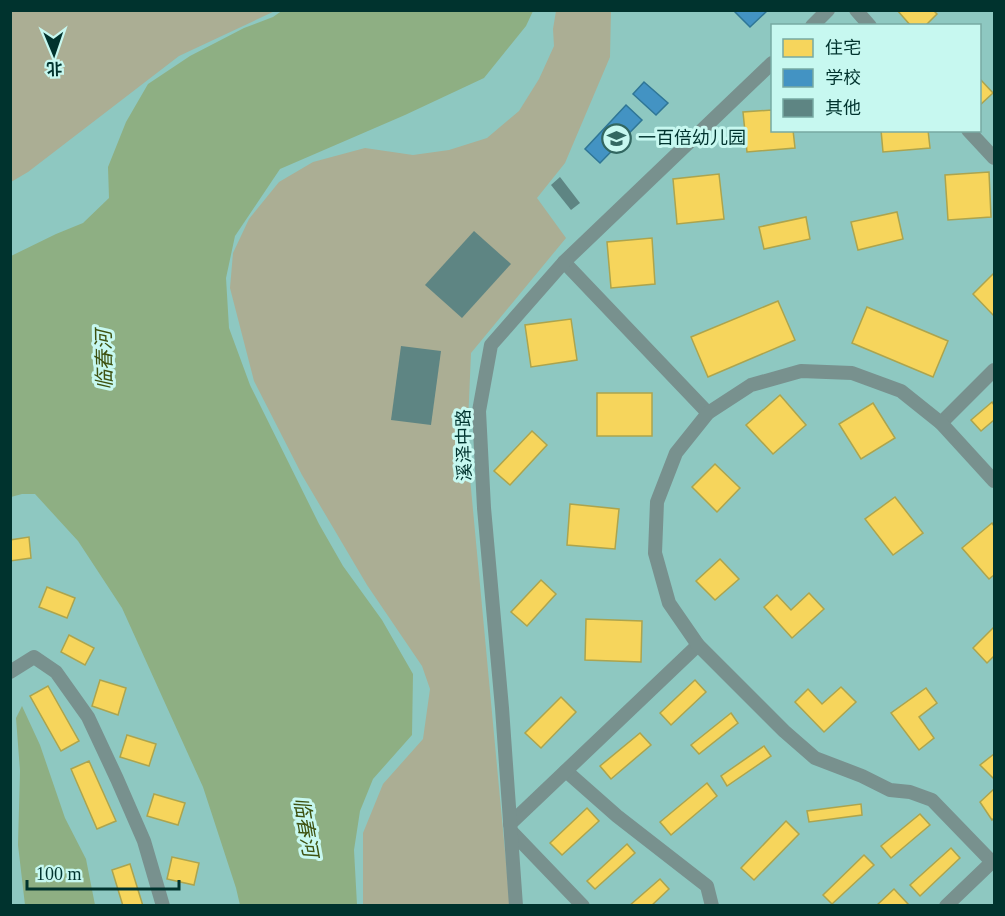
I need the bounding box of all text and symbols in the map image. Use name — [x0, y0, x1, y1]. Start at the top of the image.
north arrow — [24, 24, 84, 84]
legend — [771, 24, 981, 132]
text: 住宅 — [825, 38, 861, 58]
text: 北 — [46, 60, 63, 77]
text: 学校 — [825, 68, 861, 88]
text: 其他 — [825, 98, 861, 118]
school or university icon: 一百倍幼儿园 — [601, 122, 633, 154]
place label: 一百倍幼儿园 — [638, 128, 746, 148]
water label: 临春河 — [92, 326, 116, 390]
street label: 溪泽中路 — [453, 409, 475, 481]
water label: 临春河 — [290, 796, 323, 862]
scale bar — [27, 853, 178, 891]
text: 100 m — [36, 864, 82, 884]

